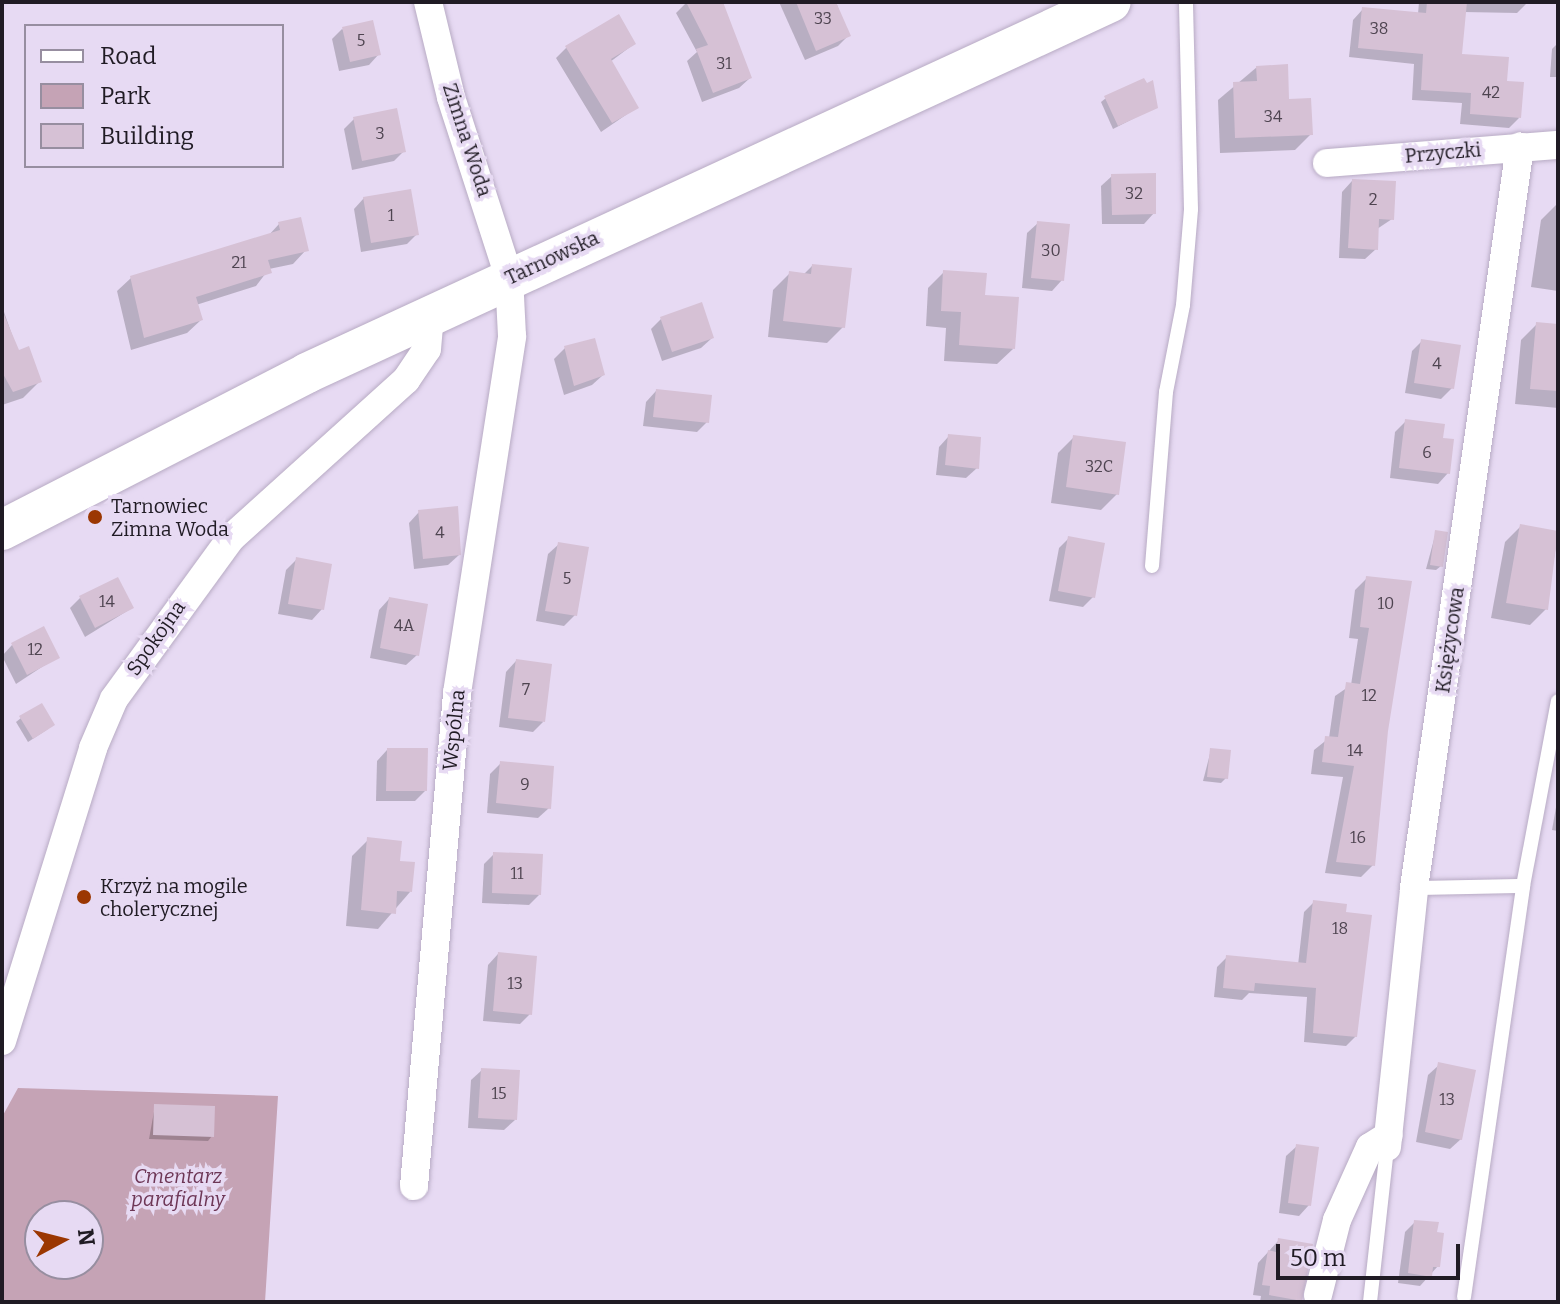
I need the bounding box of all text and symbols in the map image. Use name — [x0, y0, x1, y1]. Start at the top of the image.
house number: 33 — [814, 9, 832, 29]
house number: 38 — [1370, 19, 1388, 39]
legend — [24, 24, 284, 168]
house number: 5 — [357, 31, 365, 51]
text: Road — [100, 42, 156, 70]
house number: 31 — [716, 54, 732, 74]
street label: Zimna Woda — [437, 80, 497, 200]
text: Park — [100, 82, 151, 110]
house number: 42 — [1482, 83, 1500, 103]
house number: 34 — [1264, 107, 1282, 127]
text: Building — [100, 122, 194, 150]
house number: 3 — [375, 124, 385, 144]
street label: Przyczki — [1404, 138, 1482, 168]
house number: 32 — [1125, 184, 1143, 204]
house number: 2 — [1369, 190, 1377, 210]
house number: 1 — [388, 206, 394, 226]
street label: Tarnowska — [501, 226, 603, 290]
house number: 30 — [1041, 241, 1061, 261]
house number: 21 — [231, 253, 247, 273]
house number: 4 — [1432, 354, 1442, 374]
house number: 6 — [1422, 443, 1432, 463]
house number: 32C — [1085, 457, 1113, 477]
place label: Tarnowiec Zimna Woda — [111, 494, 229, 541]
marker: Tarnowiec Zimna Woda — [86, 508, 104, 526]
house number: 4 — [435, 523, 445, 543]
house number: 5 — [563, 569, 571, 589]
street label: Księżycowa — [1431, 585, 1469, 695]
house number: 14 — [99, 592, 115, 612]
house number: 10 — [1378, 594, 1394, 614]
street label: Spokojna — [122, 596, 190, 680]
house number: 4A — [394, 616, 414, 636]
house number: 12 — [27, 640, 43, 660]
house number: 7 — [522, 680, 530, 700]
house number: 12 — [1361, 686, 1377, 706]
street label: Wspólna — [438, 688, 470, 772]
house number: 14 — [1347, 741, 1363, 761]
house number: 9 — [520, 775, 530, 795]
house number: 16 — [1350, 828, 1366, 848]
house number: 11 — [511, 864, 523, 884]
place label: Krzyż na mogile cholerycznej — [100, 874, 248, 921]
marker: Krzyż na mogile cholerycznej — [75, 888, 93, 906]
house number: 18 — [1332, 919, 1348, 939]
house number: 13 — [507, 974, 523, 994]
house number: 15 — [491, 1084, 507, 1104]
house number: 13 — [1439, 1090, 1455, 1110]
park label: Cmentarz parafialny — [131, 1164, 225, 1211]
north arrow — [24, 1200, 104, 1280]
text: N — [72, 1227, 101, 1247]
scale bar — [1280, 1228, 1464, 1278]
text: 50 m — [1290, 1244, 1346, 1272]

